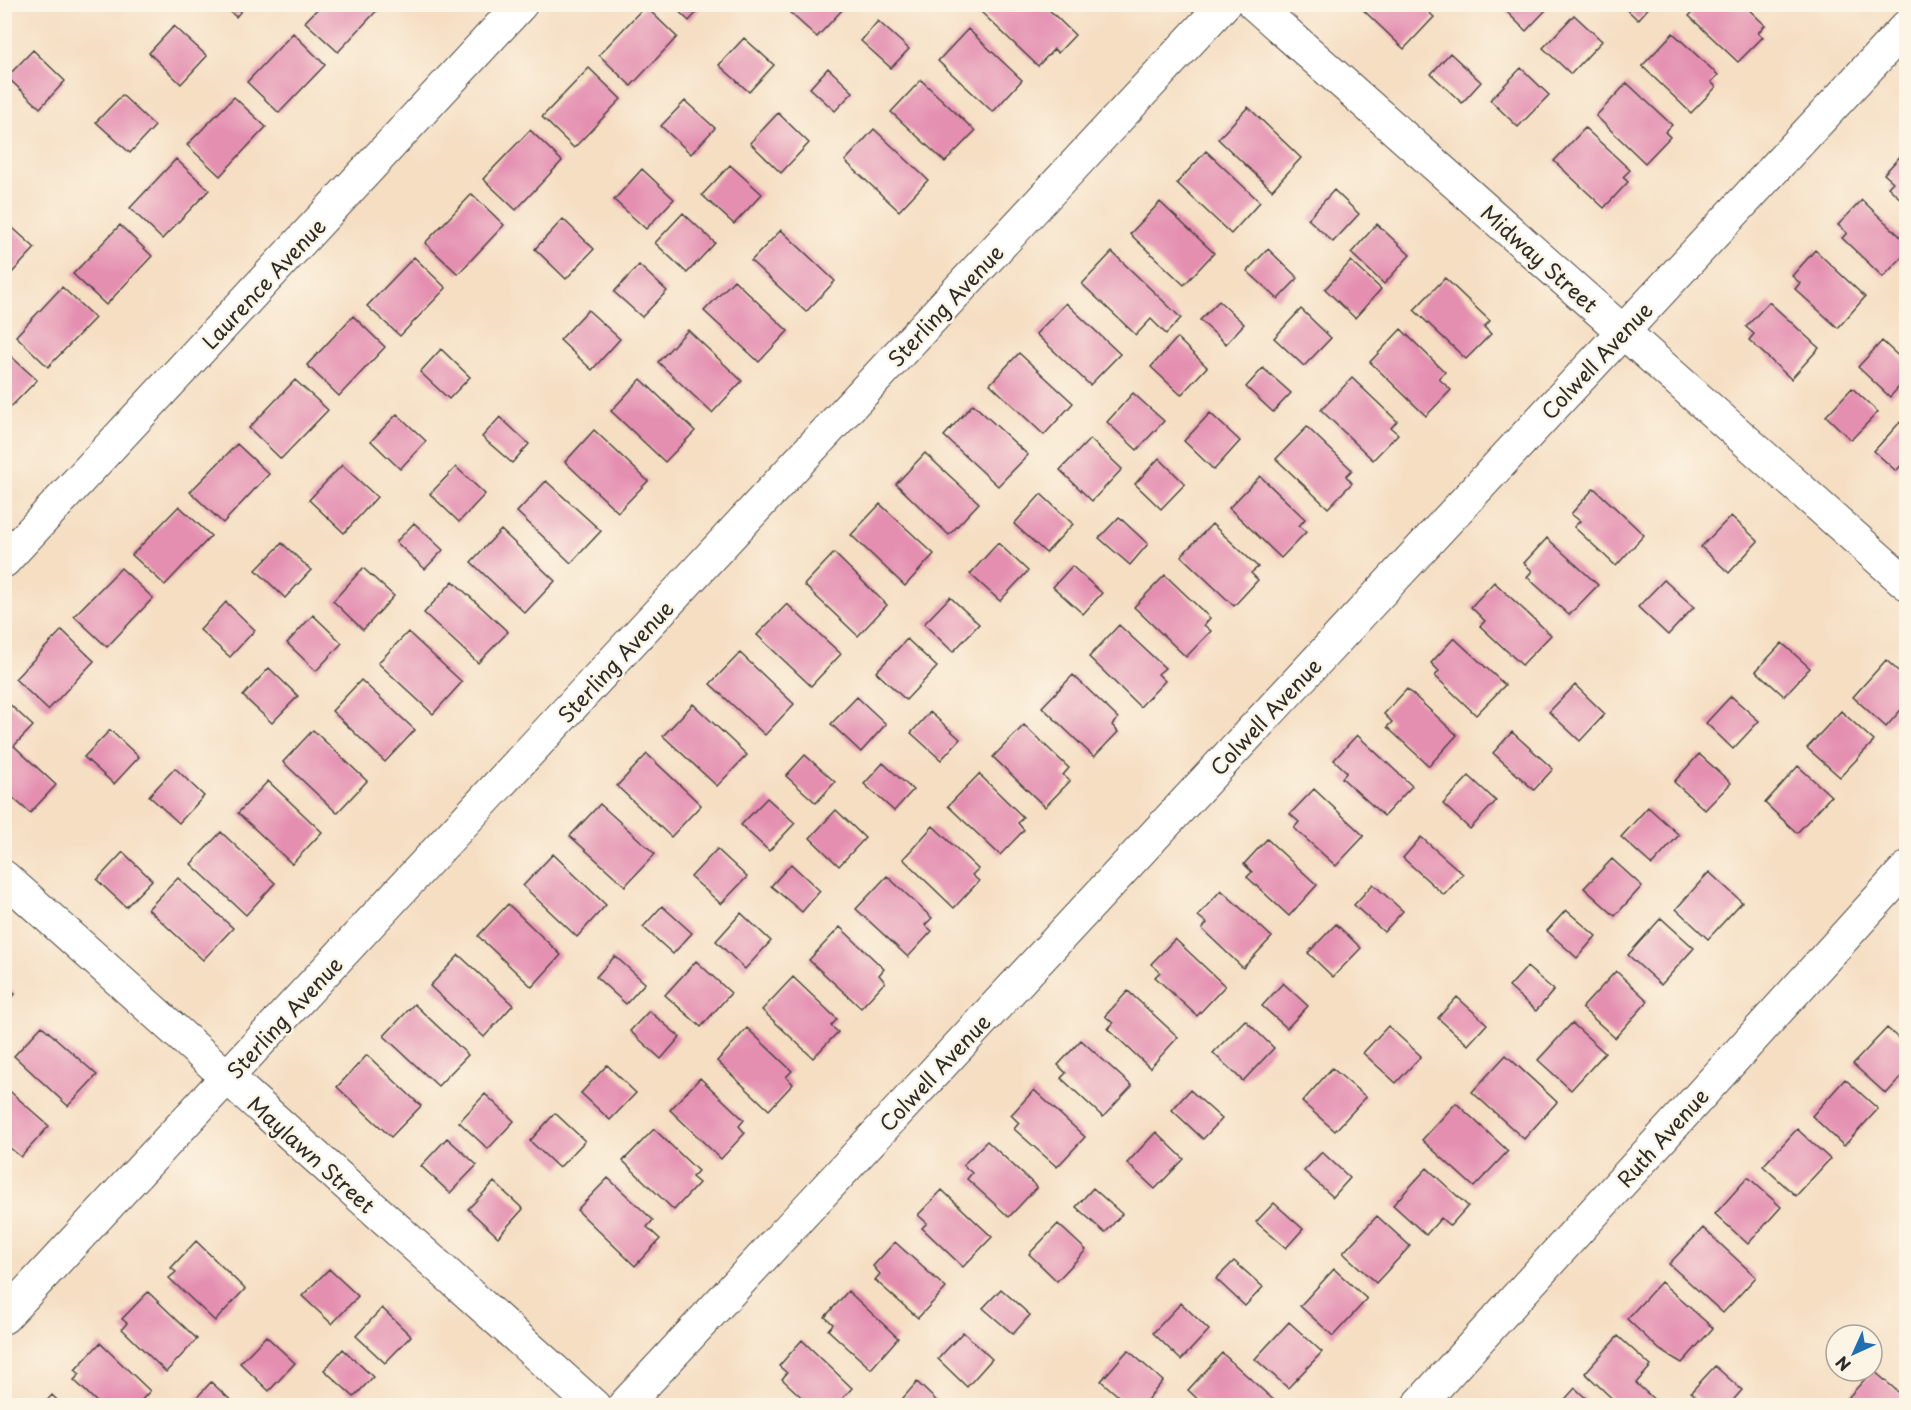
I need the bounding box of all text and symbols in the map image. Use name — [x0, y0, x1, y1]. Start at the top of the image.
street label: Midway Street — [1474, 197, 1606, 319]
street label: Laurence Avenue — [194, 210, 332, 356]
street label: Sterling Avenue — [880, 237, 1010, 373]
street label: Colwell Avenue — [1533, 294, 1659, 426]
street label: Sterling Avenue — [550, 593, 680, 729]
street label: Colwell Avenue — [1202, 650, 1328, 782]
street label: Sterling Avenue — [219, 949, 349, 1085]
street label: Colwell Avenue — [871, 1006, 997, 1138]
street label: Ruth Avenue — [1609, 1080, 1715, 1194]
street label: Maylawn Street — [241, 1088, 383, 1220]
north arrow — [1824, 1323, 1884, 1383]
text: N — [1830, 1351, 1856, 1377]

